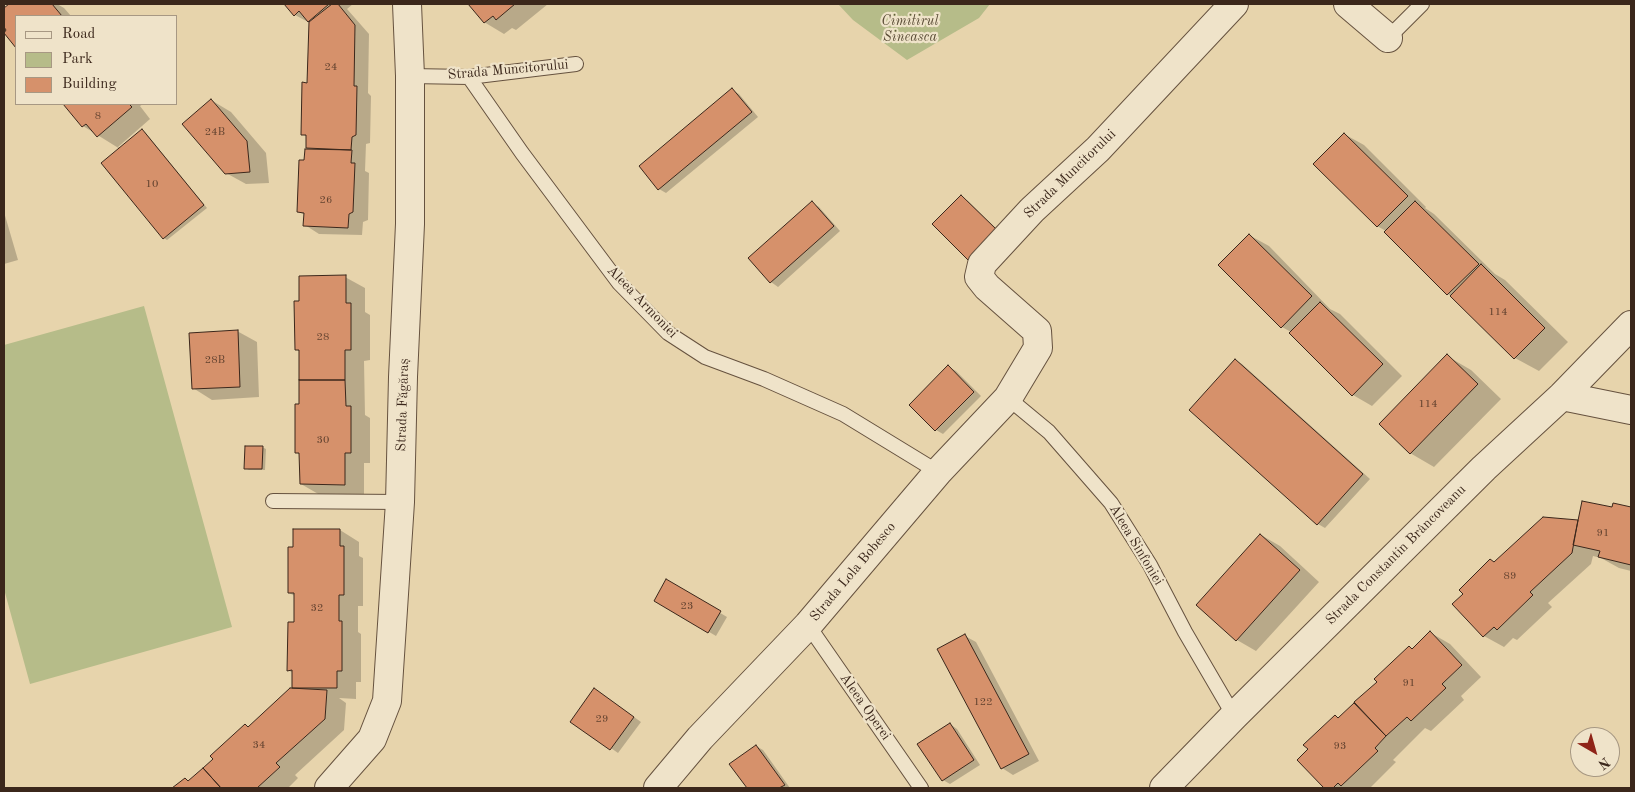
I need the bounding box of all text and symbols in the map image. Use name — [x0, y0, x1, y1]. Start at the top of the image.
park label: Cimitirul Sineasca — [881, 13, 939, 46]
legend — [15, 15, 178, 105]
text: Road — [62, 27, 95, 42]
text: Park — [62, 52, 93, 67]
street label: Strada Muncitorului — [447, 56, 569, 84]
house number: 24 — [325, 60, 337, 74]
text: Building — [62, 77, 117, 92]
house number: 8 — [95, 109, 101, 123]
house number: 24B — [205, 125, 225, 139]
street label: Strada Muncitorului — [1021, 126, 1119, 222]
house number: 10 — [146, 177, 158, 191]
house number: 26 — [320, 193, 332, 207]
street label: Aleea Armoniei — [603, 262, 681, 342]
house number: 114 — [1488, 305, 1508, 319]
house number: 28 — [317, 330, 329, 344]
house number: 28B — [205, 353, 225, 367]
street label: Strada Făgăraș — [393, 358, 413, 452]
house number: 114 — [1418, 397, 1438, 411]
house number: 30 — [317, 433, 329, 447]
street label: Strada Constantin Brâncoveanu — [1322, 481, 1470, 629]
street label: Aleea Sinfoniei — [1105, 502, 1167, 588]
street label: Strada Lola Bobesco — [807, 519, 899, 625]
house number: 91 — [1597, 526, 1609, 540]
house number: 89 — [1504, 569, 1516, 583]
house number: 23 — [681, 599, 693, 613]
house number: 32 — [311, 601, 323, 615]
street label: Aleea Operei — [836, 670, 894, 744]
house number: 91 — [1403, 676, 1415, 690]
house number: 122 — [973, 695, 993, 709]
house number: 29 — [596, 712, 608, 726]
north arrow — [1570, 727, 1620, 777]
house number: 34 — [253, 738, 265, 752]
house number: 93 — [1334, 739, 1346, 753]
text: N — [1595, 754, 1612, 772]

